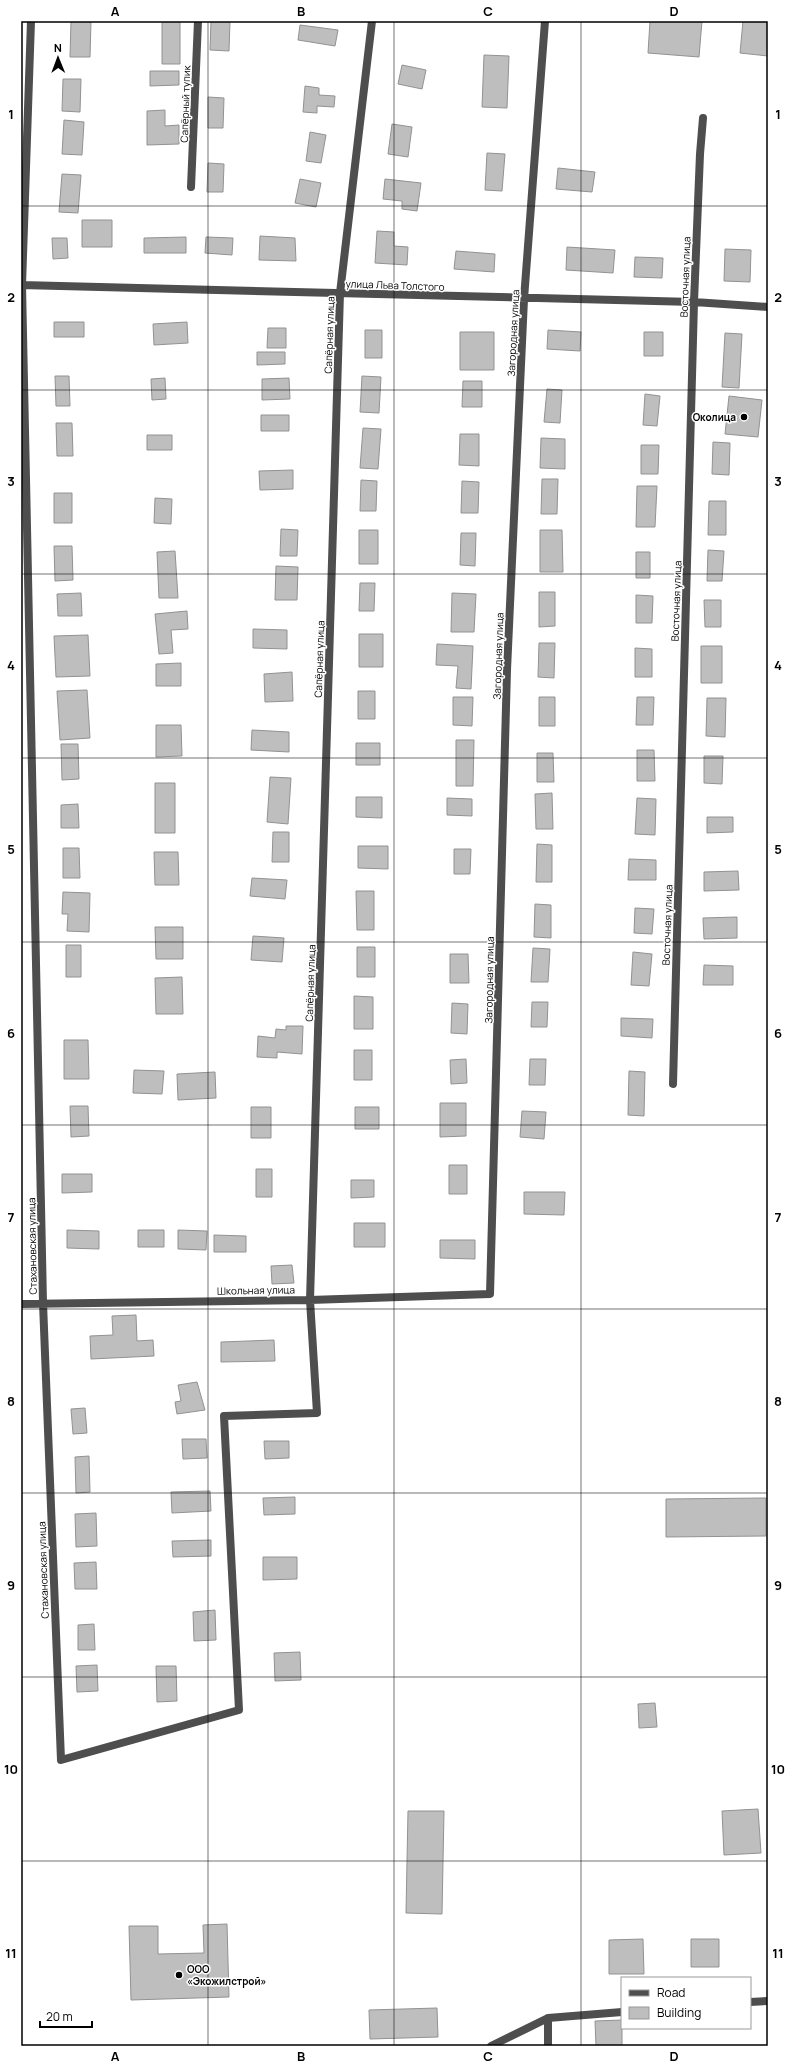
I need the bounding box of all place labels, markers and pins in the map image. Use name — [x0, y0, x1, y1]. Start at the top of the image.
place label: Околица — [693, 410, 736, 424]
marker: Околица — [739, 412, 749, 422]
place label: ООО «Экожилстрой» — [187, 1962, 267, 1988]
marker: ООО «Экожилстрой» — [174, 1970, 184, 1980]

